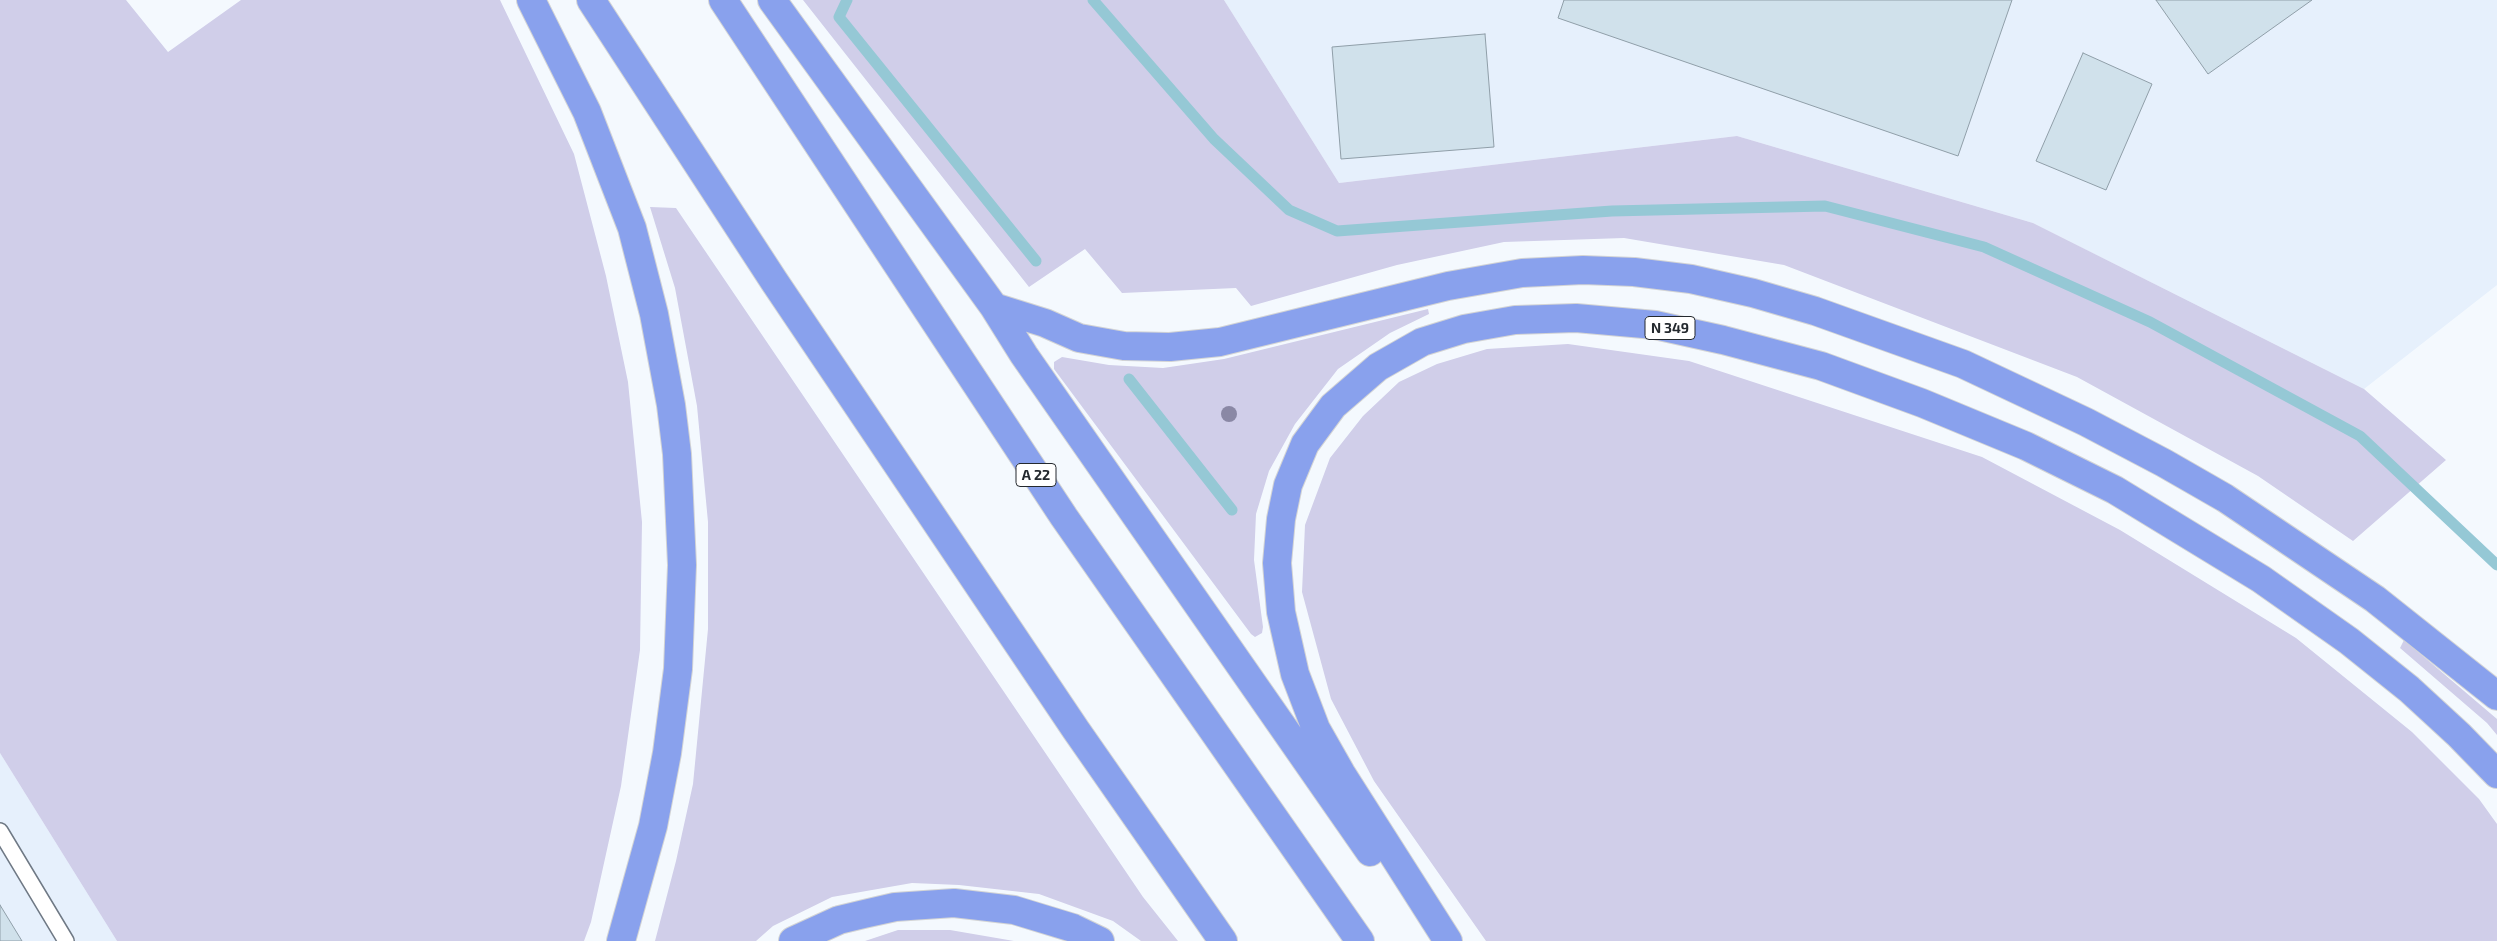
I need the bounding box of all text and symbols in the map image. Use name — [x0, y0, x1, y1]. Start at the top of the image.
road number: N 349 — [1645, 316, 1695, 339]
road number: A 22 — [1016, 464, 1056, 486]

